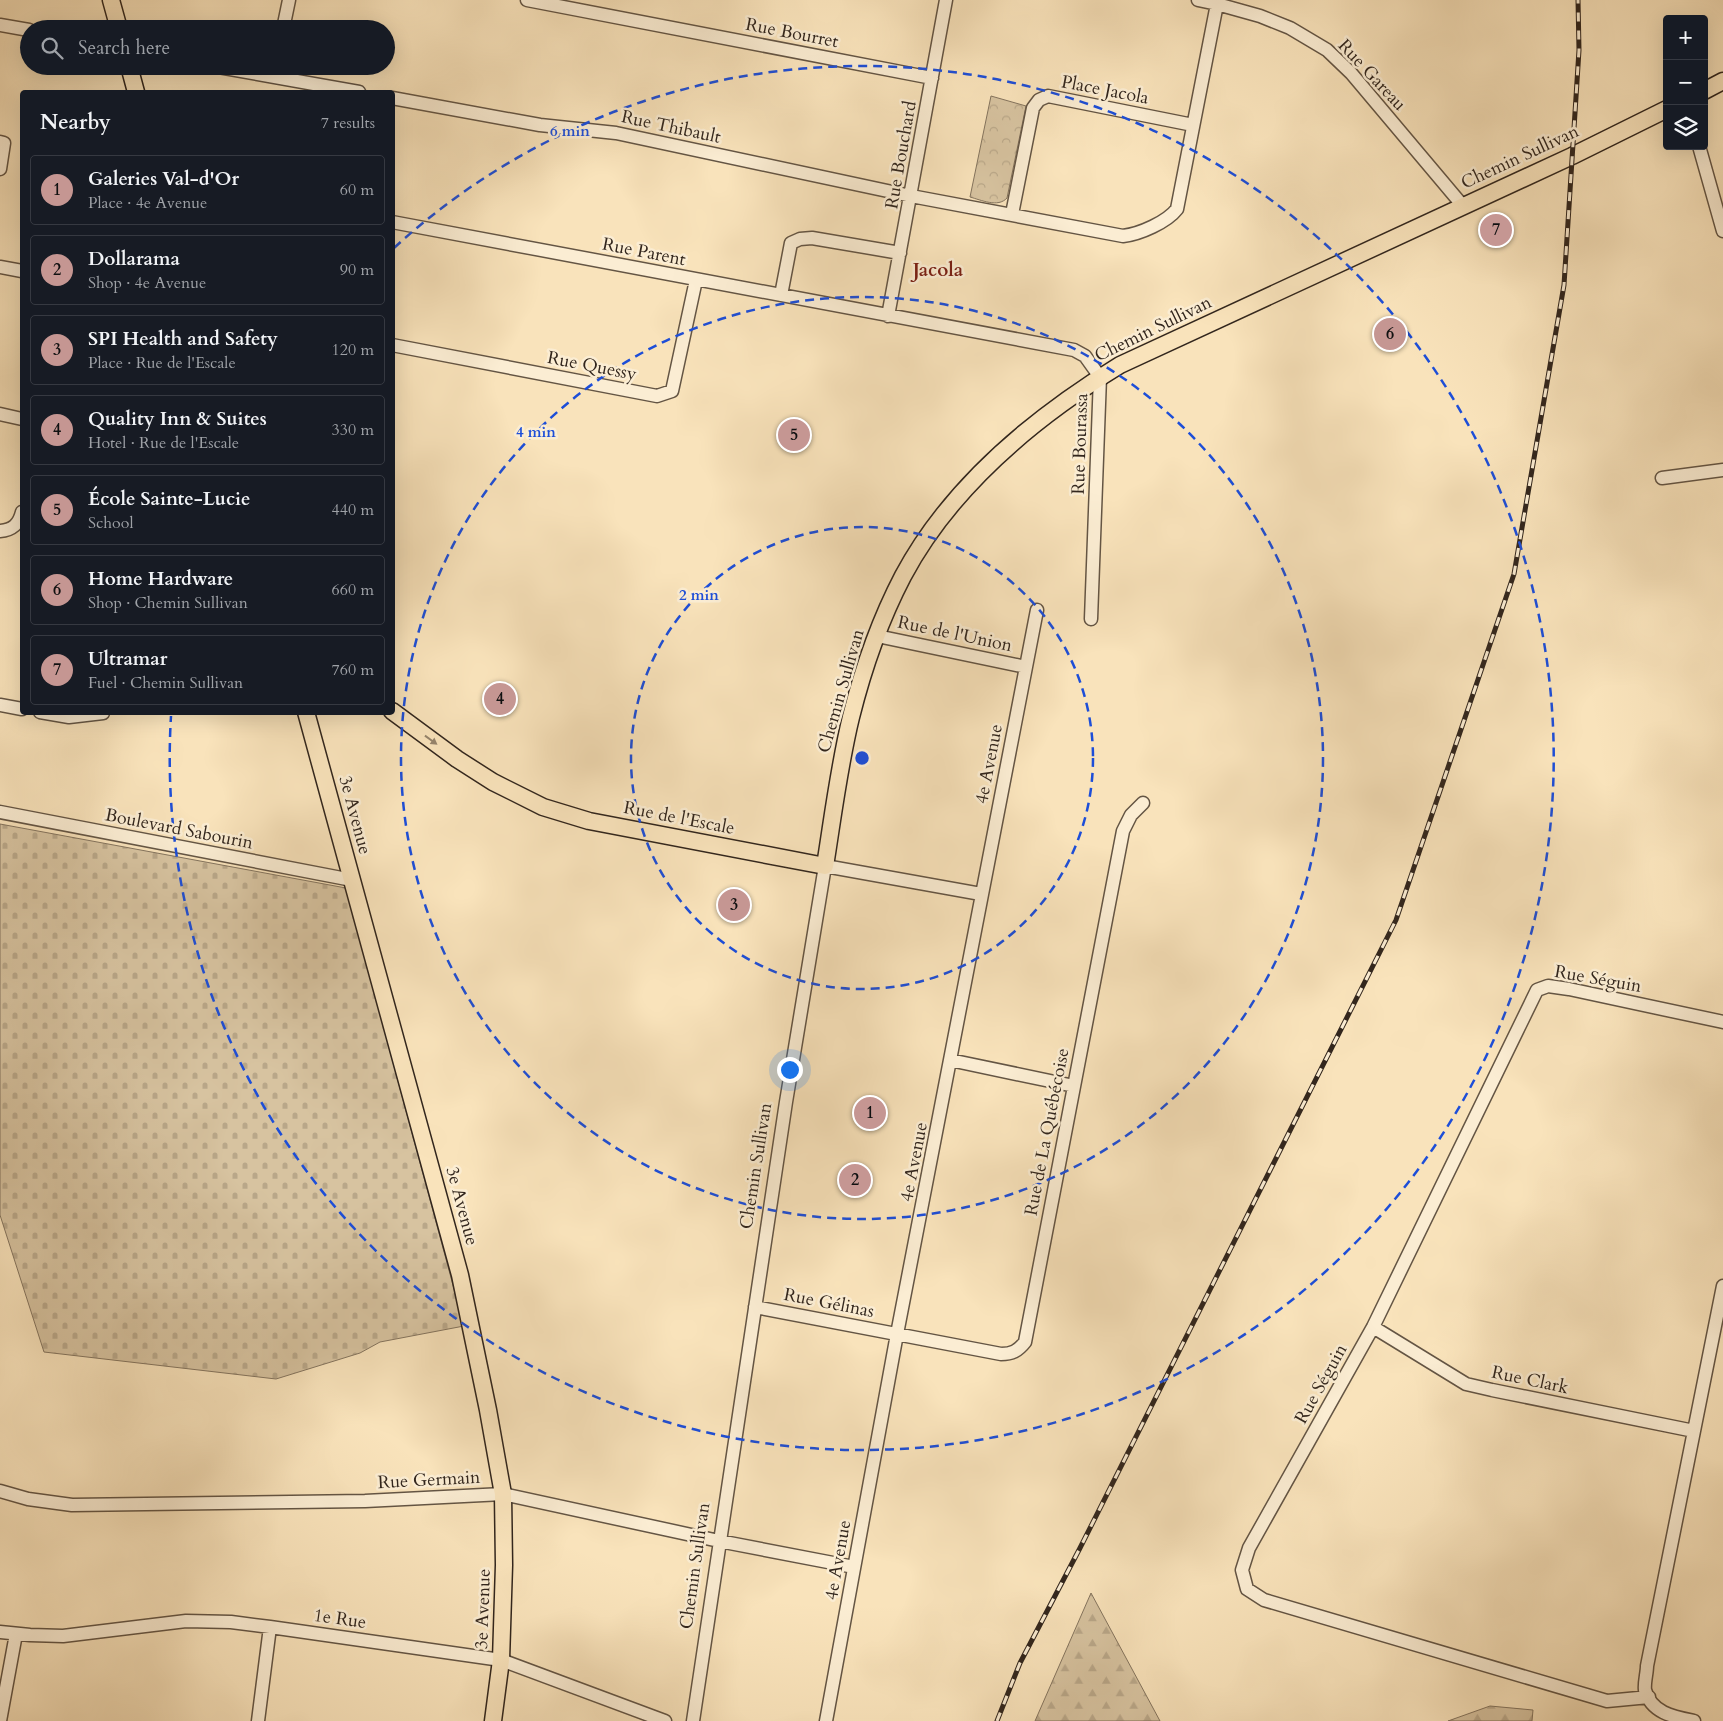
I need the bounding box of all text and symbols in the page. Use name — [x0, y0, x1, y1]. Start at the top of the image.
street label: Rue Bourret — [743, 12, 841, 54]
map controls — [1663, 15, 1708, 150]
button: + — [1663, 15, 1708, 60]
search box — [20, 20, 395, 75]
icon: search — [38, 34, 66, 62]
street label: Rue Gareau — [1332, 34, 1412, 116]
text: Search here — [78, 35, 170, 61]
button: − — [1663, 60, 1708, 105]
street label: Place Jacola — [1059, 69, 1151, 111]
street label: Rue Bouchard — [879, 99, 923, 211]
street label: Rue Thibault — [619, 104, 723, 150]
button: layers — [1663, 105, 1708, 150]
text: Nearby — [40, 108, 111, 137]
text: 7 results — [321, 112, 375, 134]
street label: Chemin Sullivan — [1457, 118, 1584, 195]
text: 6 min — [550, 121, 590, 141]
text: Galeries Val-d'Or — [88, 166, 239, 192]
text: 1 — [53, 179, 61, 201]
text: 60 m — [340, 179, 374, 201]
text: Place · 4e Avenue — [88, 192, 207, 214]
pin: 7 — [1480, 211, 1512, 249]
street label: Rue Parent — [600, 232, 688, 272]
text: Dollarama — [88, 246, 180, 272]
district label: Jacola — [910, 257, 964, 283]
text: 2 — [53, 259, 61, 281]
text: 90 m — [340, 259, 374, 281]
text: Shop · 4e Avenue — [88, 272, 206, 294]
street label: Chemin Sullivan — [1090, 290, 1216, 368]
pin: 6 — [1374, 315, 1406, 353]
text: SPI Health and Safety — [88, 326, 278, 352]
text: 3 — [53, 339, 61, 361]
text: 120 m — [332, 339, 374, 361]
street label: Rue Quessy — [545, 345, 639, 387]
text: Place · Rue de l'Escale — [88, 352, 236, 374]
street label: Rue Bourassa — [1066, 393, 1094, 495]
text: Quality Inn & Suites — [88, 406, 267, 432]
pin: 5 — [778, 416, 810, 454]
text: 4 — [53, 419, 61, 441]
text: 330 m — [332, 419, 374, 441]
text: 4 min — [516, 422, 556, 442]
text: Hotel · Rue de l'Escale — [88, 432, 239, 454]
text: École Sainte-Lucie — [88, 486, 251, 512]
text: 5 — [53, 499, 61, 521]
text: 440 m — [332, 499, 374, 521]
text: School — [88, 512, 133, 534]
text: Home Hardware — [88, 566, 233, 592]
text: 6 — [53, 579, 61, 601]
text: 660 m — [332, 579, 374, 601]
text: 2 min — [679, 585, 719, 605]
text: Shop · Chemin Sullivan — [88, 592, 248, 614]
street label: Rue de l'Union — [895, 610, 1015, 659]
street label: Chemin Sullivan — [811, 626, 871, 756]
text: Ultramar — [88, 646, 167, 672]
text: 7 — [53, 659, 61, 681]
text: 760 m — [332, 659, 374, 681]
text: Fuel · Chemin Sullivan — [88, 672, 243, 694]
pin: 4 — [484, 680, 516, 718]
street label: 4e Avenue — [969, 722, 1009, 806]
one-way arrow — [424, 735, 437, 746]
centre of rings — [853, 749, 871, 767]
street label: 3e Avenue — [332, 773, 378, 857]
street label: Rue de l'Escale — [621, 795, 737, 841]
street label: Boulevard Sabourin — [103, 802, 256, 856]
pin: 3 — [718, 886, 750, 924]
street label: Rue Séguin — [1553, 959, 1644, 999]
street label: Rue de La Québécoise — [1019, 1046, 1075, 1218]
your location — [777, 1057, 803, 1083]
pin: 1 — [854, 1094, 886, 1132]
street label: Chemin Sullivan — [734, 1100, 778, 1231]
street label: 4e Avenue — [894, 1120, 934, 1204]
pin: 2 — [839, 1161, 871, 1199]
street label: 3e Avenue — [439, 1164, 485, 1248]
street label: Rue Gélinas — [782, 1282, 876, 1324]
street label: Rue Séguin — [1289, 1339, 1354, 1428]
street label: Rue Clark — [1489, 1360, 1571, 1400]
street label: Rue Germain — [377, 1465, 482, 1495]
street label: Chemin Sullivan — [674, 1500, 716, 1631]
street label: 4e Avenue — [819, 1518, 857, 1602]
street label: 3e Avenue — [469, 1568, 497, 1650]
street label: 1e Rue — [312, 1603, 368, 1635]

